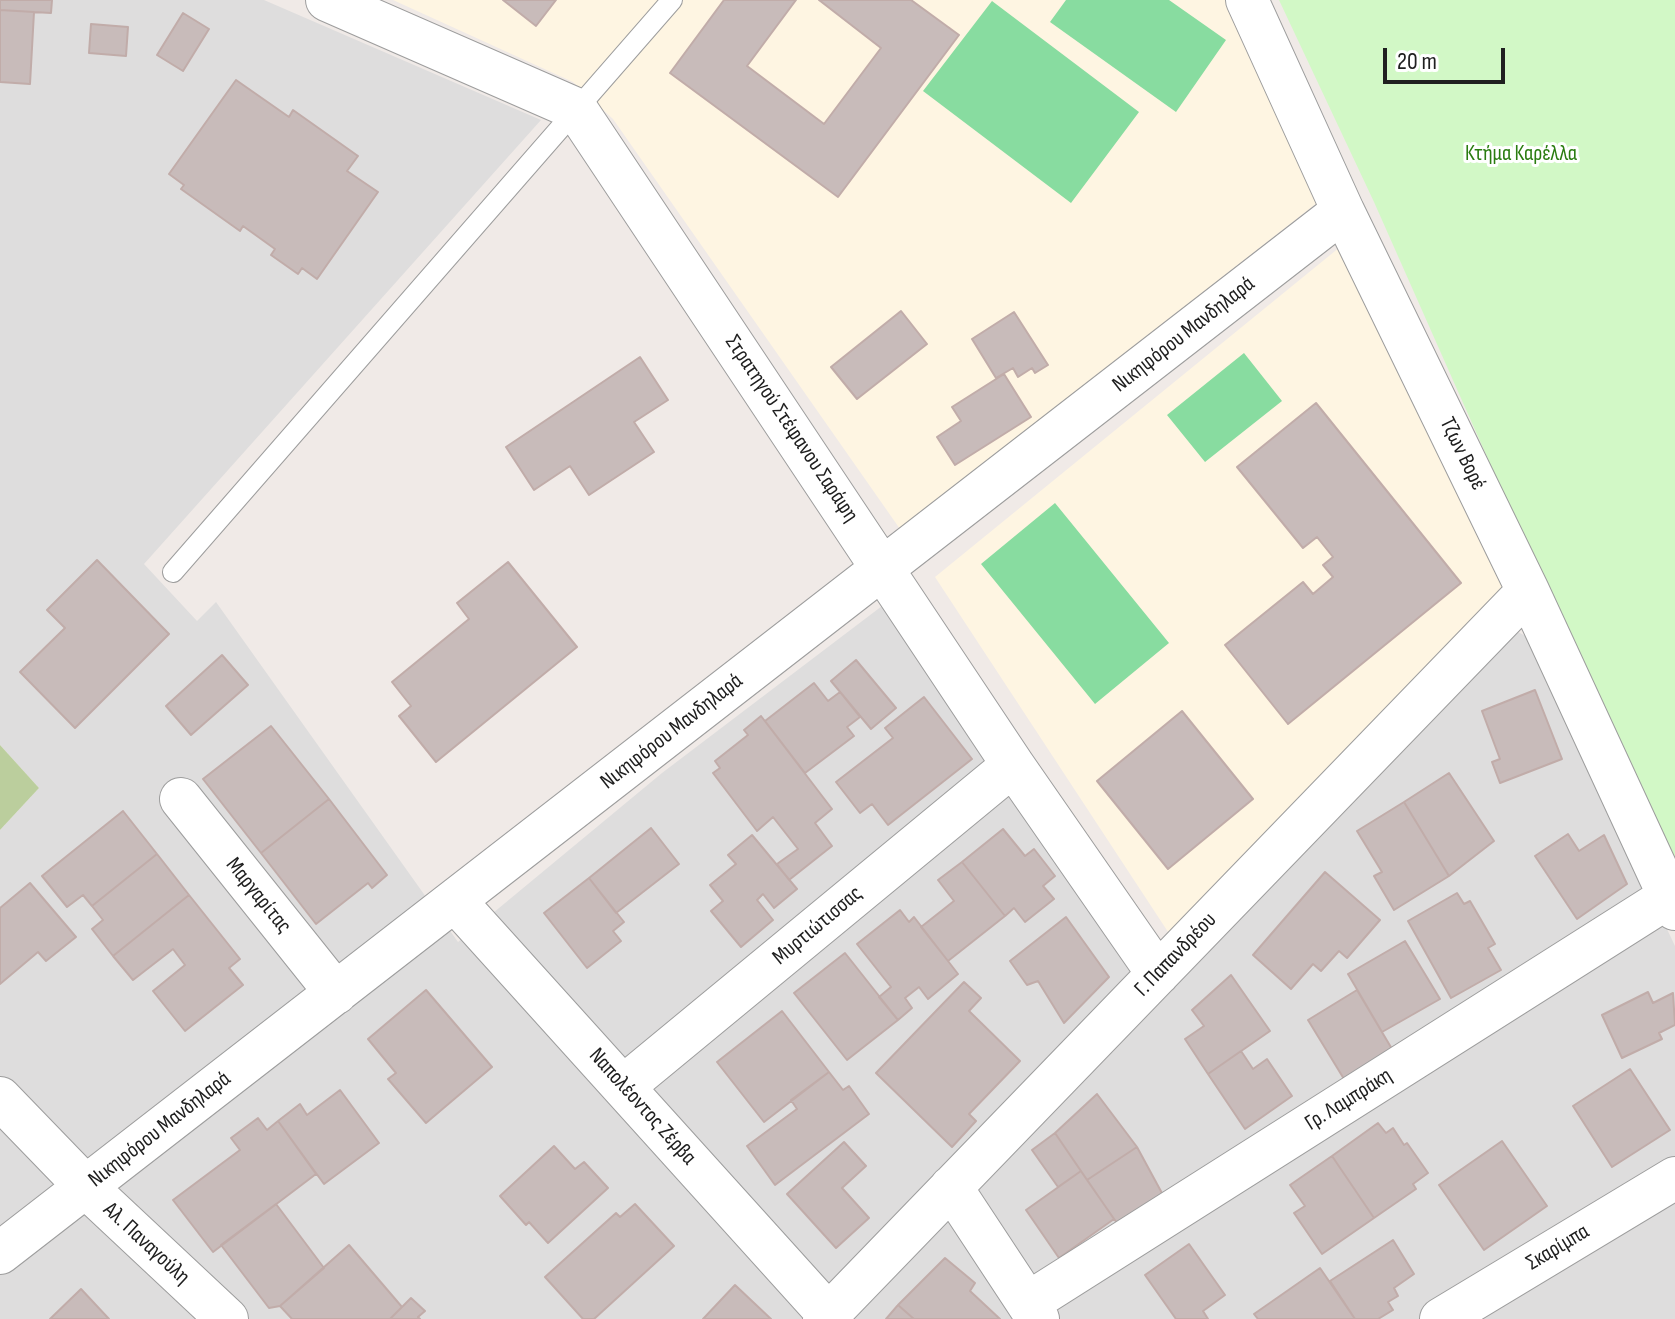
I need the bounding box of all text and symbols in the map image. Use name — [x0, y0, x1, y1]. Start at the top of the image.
scale bar — [1387, 32, 1509, 82]
text: 20 m — [1397, 47, 1437, 76]
park label: Κτήμα Καρέλλα — [1465, 141, 1577, 167]
street label: Νικηφόρου Μανδηλαρά — [1108, 271, 1260, 399]
street label: Στρατηγού Στέφανου Σαράφη — [719, 331, 863, 527]
street label: Τζων Βορέ — [1433, 413, 1491, 495]
street label: Νικηφόρου Μανδηλαρά — [596, 668, 748, 796]
street label: Μαργαρίτας — [220, 853, 296, 939]
street label: Μυρτιώτισσας — [768, 881, 868, 971]
street label: Γ. Παπανδρέου — [1129, 908, 1223, 1002]
street label: Ναπολέοντος Ζέρβα — [583, 1043, 701, 1171]
street label: Γρ. Λαμπράκη — [1301, 1063, 1397, 1137]
street label: Νικηφόρου Μανδηλαρά — [84, 1066, 236, 1194]
street label: Αλ. Παναγούλη — [97, 1197, 195, 1291]
street label: Σκαρίμπα — [1522, 1219, 1594, 1277]

